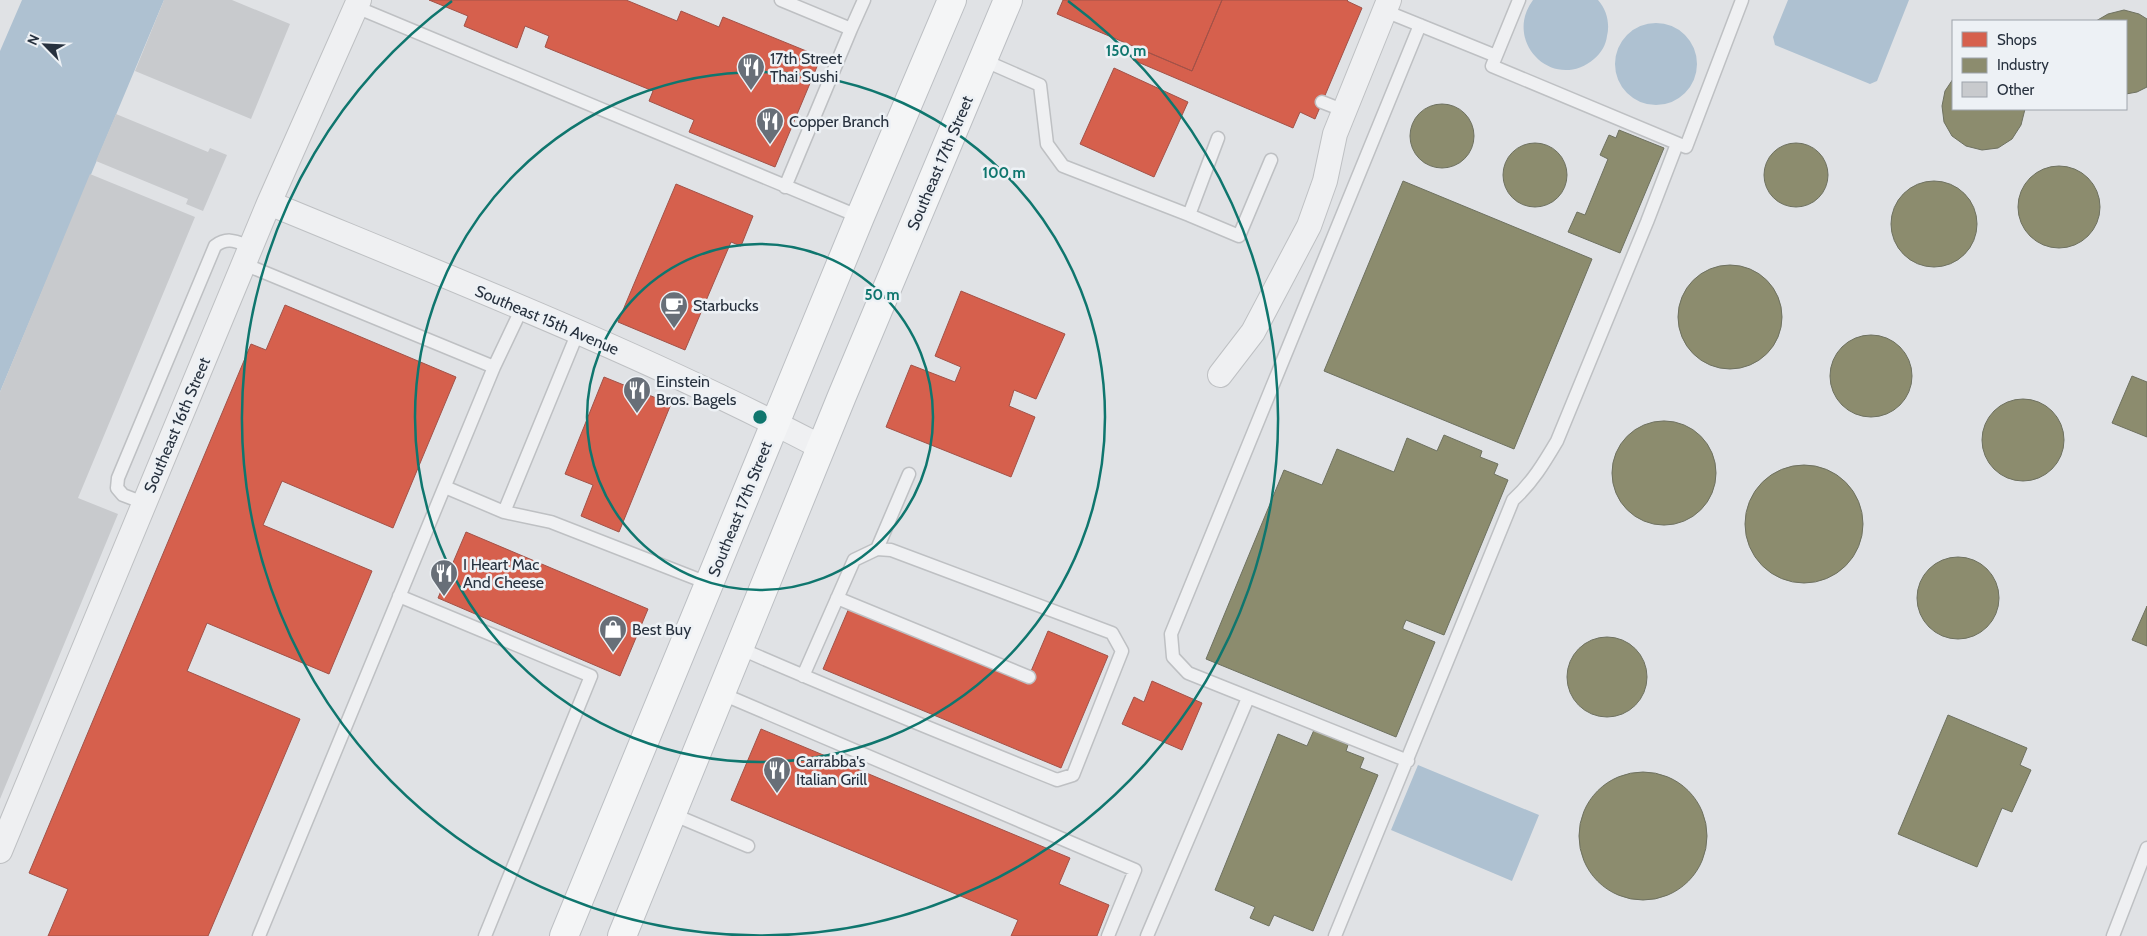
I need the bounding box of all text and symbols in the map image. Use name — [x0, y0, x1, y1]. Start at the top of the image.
north arrow — [20, 20, 70, 70]
legend — [1952, 20, 2127, 110]
text: Shops — [1997, 31, 2037, 49]
text: N — [23, 32, 43, 48]
text: 150 m — [1106, 42, 1146, 60]
place label: 17th Street Thai Sushi — [770, 49, 843, 86]
restaurant icon: 17th Street Thai Sushi — [736, 52, 766, 91]
text: Industry — [1997, 56, 2049, 74]
text: Other — [1997, 81, 2034, 99]
street label: Southeast 17th Street — [903, 92, 977, 233]
restaurant icon: Copper Branch — [755, 106, 785, 145]
place label: Copper Branch — [789, 112, 889, 131]
text: 100 m — [982, 164, 1026, 182]
street label: Southeast 15th Avenue — [472, 281, 622, 359]
text: 50 m — [864, 286, 900, 304]
cafe icon: Starbucks — [659, 290, 689, 329]
place label: Starbucks — [693, 296, 759, 315]
street label: Southeast 16th Street — [140, 354, 214, 496]
place label: Einstein Bros. Bagels — [656, 372, 737, 409]
restaurant icon: Einstein Bros. Bagels — [622, 375, 652, 414]
centre of rings — [751, 408, 769, 426]
street label: Southeast 17th Street — [704, 438, 776, 579]
place label: I Heart Mac And Cheese — [463, 555, 544, 592]
restaurant icon: I Heart Mac And Cheese — [429, 558, 459, 597]
shop icon: Best Buy — [598, 614, 628, 653]
place label: Best Buy — [632, 620, 691, 639]
place label: Carrabba's Italian Grill — [796, 752, 867, 789]
restaurant icon: Carrabba's Italian Grill — [762, 755, 792, 794]

